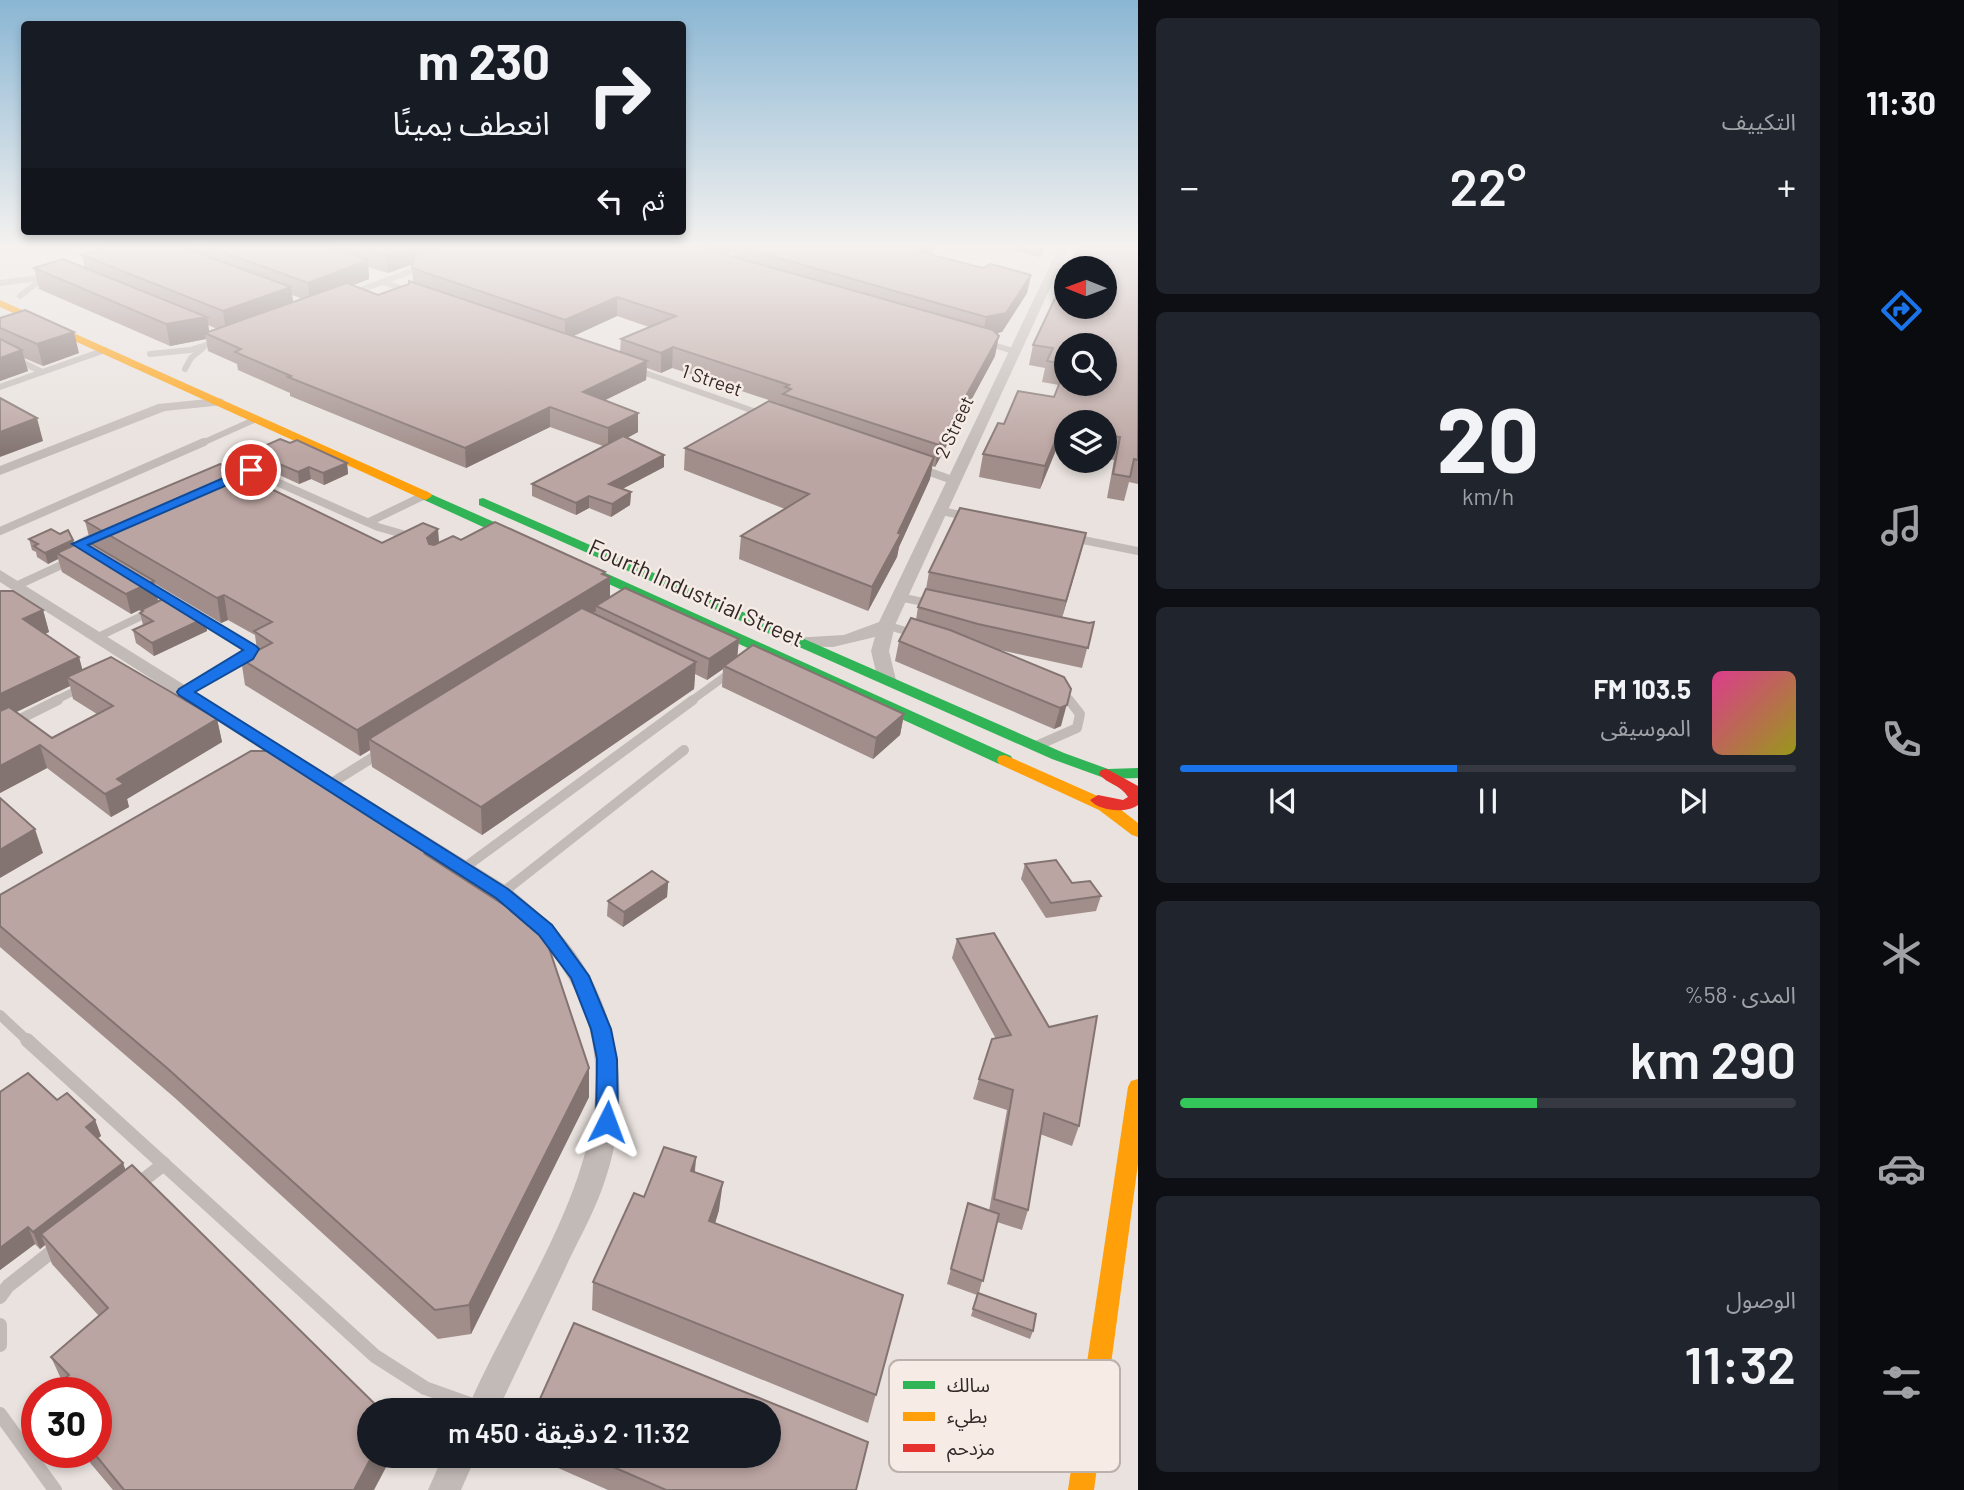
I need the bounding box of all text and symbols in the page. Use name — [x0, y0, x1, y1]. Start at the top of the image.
text: 230 m — [418, 31, 550, 90]
icon: right — [574, 49, 665, 140]
text: 11:30 — [1866, 83, 1936, 121]
text: انعطف يمينًا — [393, 103, 550, 141]
text: التكييف — [1722, 107, 1796, 135]
text: 22° — [1450, 154, 1526, 216]
text: − — [1180, 163, 1199, 209]
text: + — [1777, 163, 1796, 209]
icon: left — [591, 182, 629, 220]
text: ثم — [643, 184, 665, 215]
north arrow — [1054, 256, 1116, 318]
map controls — [1054, 256, 1117, 473]
icon: directions — [1877, 286, 1926, 335]
button: search — [1054, 333, 1117, 396]
street label: 1 Street — [679, 359, 745, 401]
text: 20 — [1437, 382, 1539, 491]
street label: 2 Street — [929, 392, 978, 461]
button: layers — [1054, 410, 1117, 473]
pin — [221, 440, 281, 500]
icon: arrive — [232, 451, 270, 489]
text: km/h — [1462, 482, 1514, 510]
icon: music — [1877, 501, 1926, 550]
street label: Fourth Industrial Street — [585, 532, 808, 652]
text: 103.5 FM — [1594, 673, 1691, 704]
text: الموسيقى — [1600, 713, 1691, 741]
icon: phone — [1877, 715, 1926, 764]
icon: previous — [1264, 782, 1302, 820]
icon: pause — [1469, 782, 1507, 820]
icon: next — [1674, 782, 1712, 820]
icon: climate — [1877, 929, 1926, 978]
text: المدى · 58% — [1684, 980, 1796, 1008]
text: 290 km — [1630, 1027, 1796, 1089]
position arrow — [570, 1085, 644, 1159]
icon: car — [1877, 1144, 1926, 1193]
text: الوصول — [1726, 1285, 1796, 1313]
text: 11:32 — [1684, 1332, 1796, 1394]
icon: filters — [1877, 1358, 1926, 1407]
legend — [889, 1360, 1120, 1472]
text: سالك — [947, 1373, 990, 1396]
speed limit sign: 30 — [21, 1377, 112, 1468]
text: بطيء — [947, 1404, 987, 1431]
text: 11:32 · 2 دقيقة · 450 m — [448, 1417, 690, 1448]
text: مزدحم — [947, 1436, 995, 1463]

